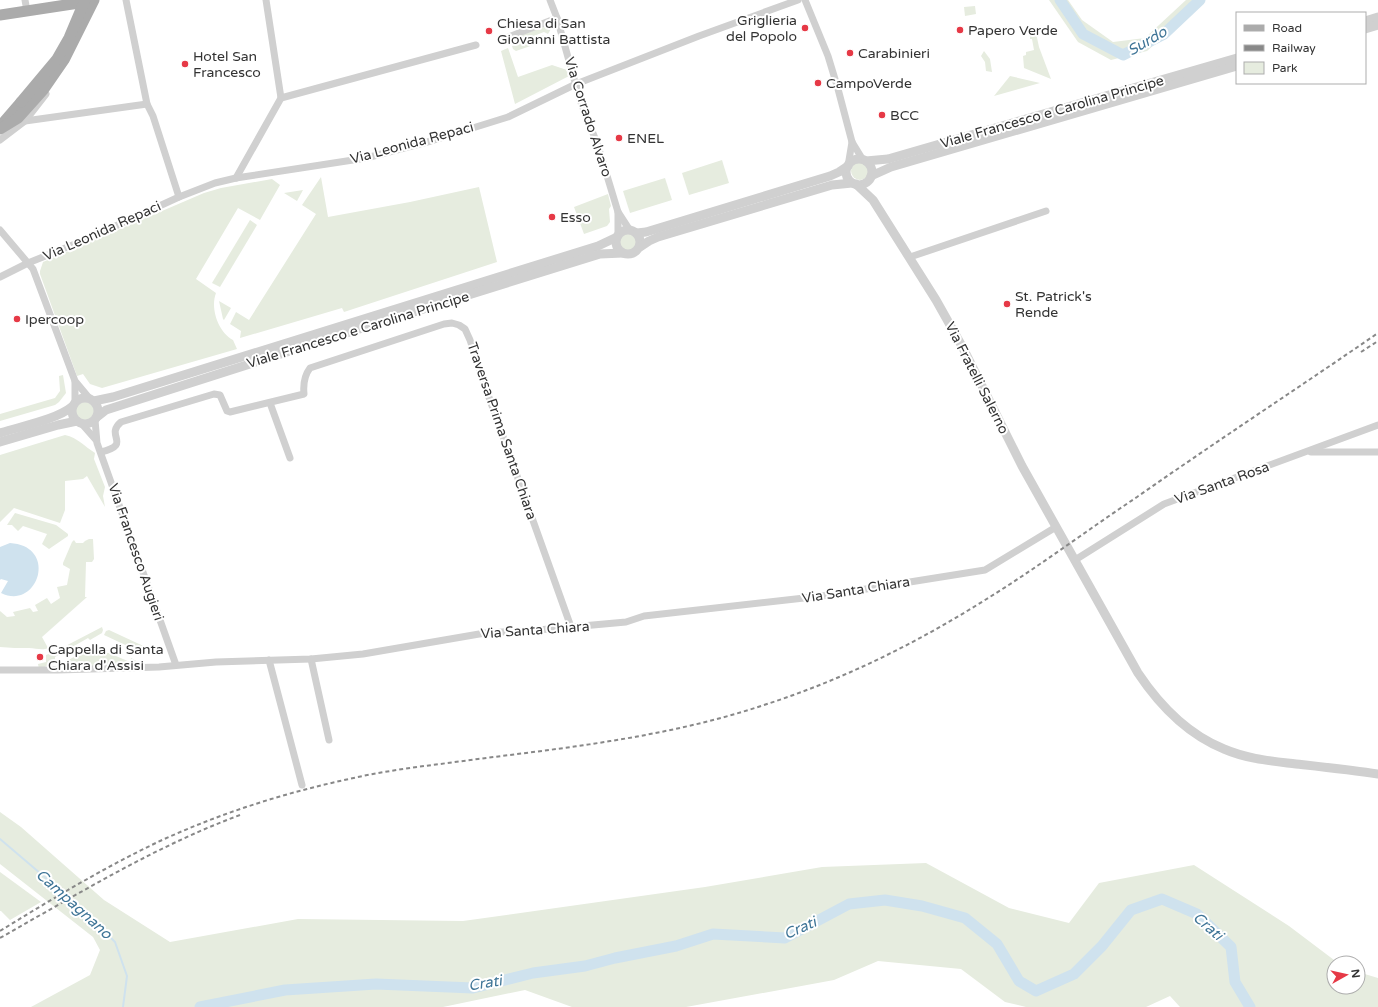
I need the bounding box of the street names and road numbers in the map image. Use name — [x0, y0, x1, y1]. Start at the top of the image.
street label: Via Corrado Alvaro — [561, 55, 615, 179]
street label: Viale Francesco e Carolina Principe — [938, 72, 1166, 152]
street label: Via Leonida Repaci — [348, 118, 476, 168]
street label: Via Leonida Repaci — [41, 197, 163, 265]
street label: Viale Francesco e Carolina Principe — [245, 288, 471, 372]
street label: Via Fratelli Salerno — [941, 319, 1013, 437]
street label: Traversa Prima Santa Chiara — [464, 340, 540, 522]
street label: Via Santa Rosa — [1172, 458, 1272, 508]
street label: Via Francesco Augieri — [105, 481, 167, 623]
street label: Via Santa Chiara — [801, 573, 911, 607]
street label: Via Santa Chiara — [480, 618, 590, 642]

